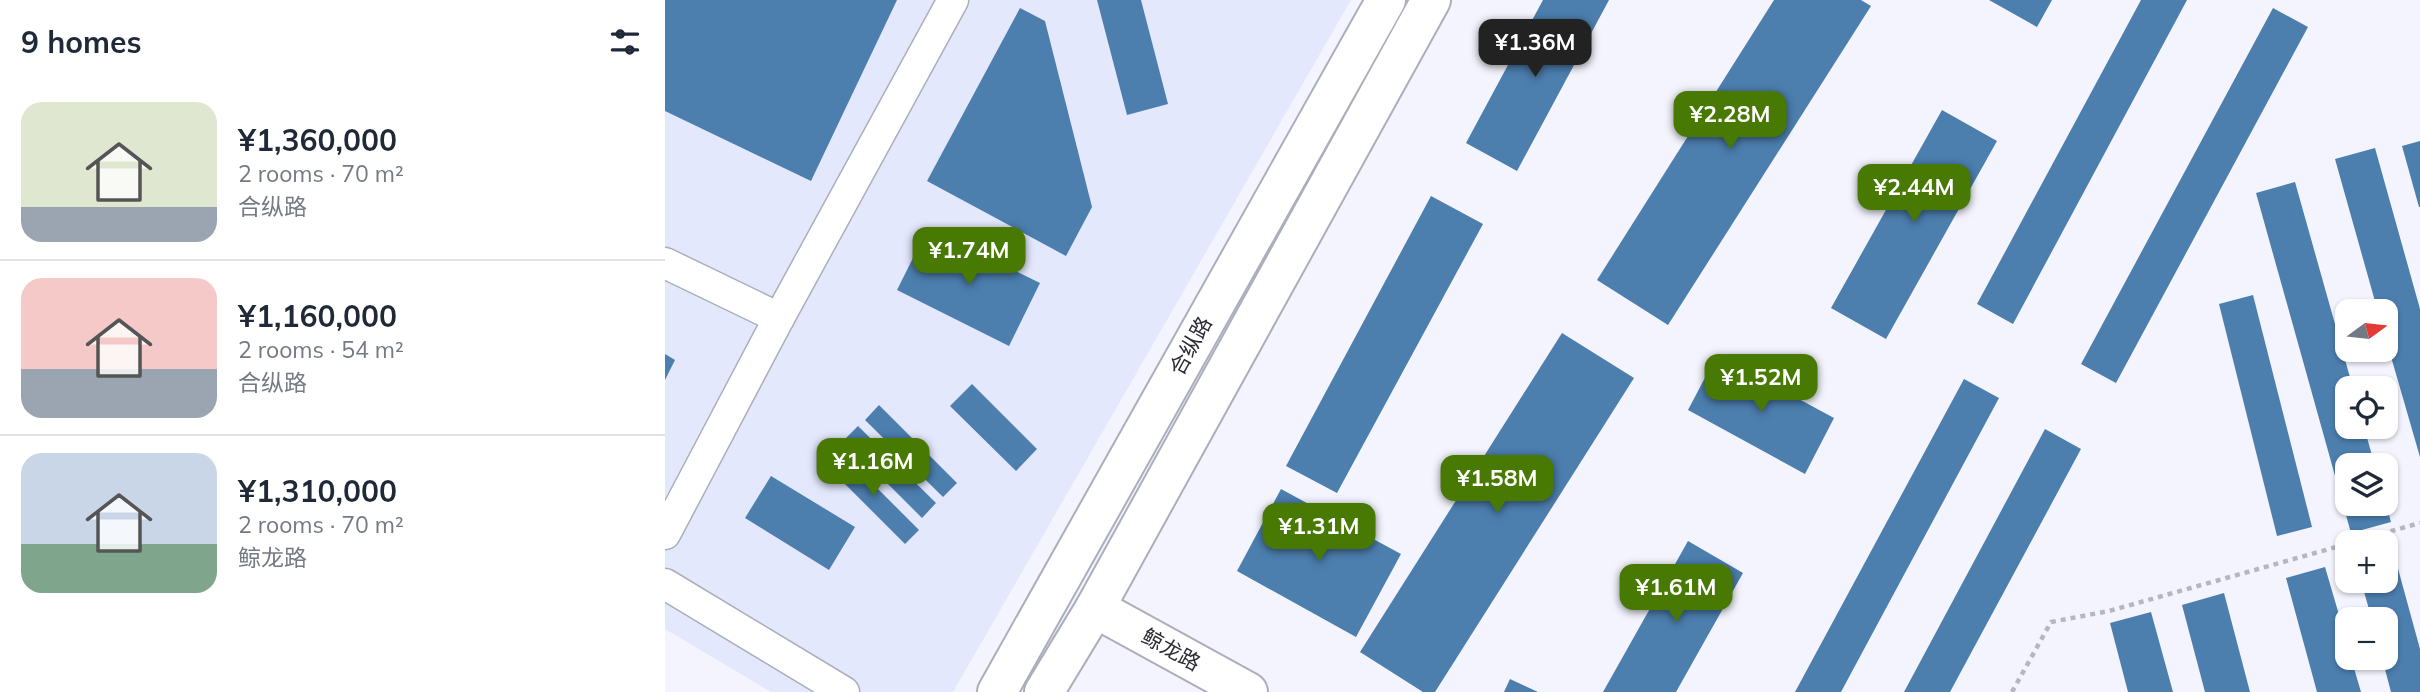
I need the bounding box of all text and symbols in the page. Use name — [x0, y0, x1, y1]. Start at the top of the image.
pin: ¥1.36M — [1478, 20, 1592, 79]
text: 9 homes — [21, 23, 142, 61]
icon: filters — [606, 23, 644, 61]
text: ¥1.36M — [1495, 27, 1575, 56]
pin: ¥2.28M — [1673, 92, 1787, 151]
text: ¥2.28M — [1690, 99, 1770, 128]
text: ¥1,360,000 — [238, 121, 397, 159]
icon: home — [77, 130, 161, 214]
text: 2 rooms · 70 m² — [238, 159, 404, 188]
pin: ¥2.44M — [1857, 164, 1971, 224]
text: ¥2.44M — [1874, 172, 1954, 201]
text: 合纵路 — [238, 192, 307, 221]
pin: ¥1.74M — [912, 228, 1026, 287]
text: ¥1.74M — [929, 235, 1009, 264]
text: ¥1,160,000 — [238, 297, 397, 335]
north arrow — [2335, 299, 2397, 362]
map controls — [2335, 299, 2398, 670]
icon: home — [77, 306, 161, 390]
street label: 合纵路 — [1163, 312, 1217, 379]
text: 2 rooms · 54 m² — [238, 335, 404, 364]
pin: ¥1.52M — [1704, 354, 1818, 414]
text: ¥1.52M — [1721, 362, 1801, 391]
text: 合纵路 — [238, 368, 307, 397]
button: locate — [2335, 376, 2398, 439]
pin: ¥1.16M — [816, 438, 930, 498]
text: ¥1.16M — [833, 446, 913, 475]
button: layers — [2335, 453, 2398, 516]
pin: ¥1.58M — [1440, 456, 1554, 515]
text: ¥1.58M — [1457, 463, 1537, 492]
text: ¥1,310,000 — [238, 472, 397, 510]
icon: home — [77, 481, 161, 565]
pin: ¥1.31M — [1262, 504, 1376, 563]
text: 2 rooms · 70 m² — [238, 510, 404, 539]
text: ¥1.31M — [1279, 511, 1359, 540]
button: + — [2335, 530, 2398, 593]
text: 鲸龙路 — [238, 543, 307, 572]
pin: ¥1.61M — [1619, 564, 1733, 624]
text: ¥1.61M — [1636, 572, 1716, 601]
button: − — [2335, 607, 2398, 670]
street label: 鲸龙路 — [1138, 622, 1205, 676]

